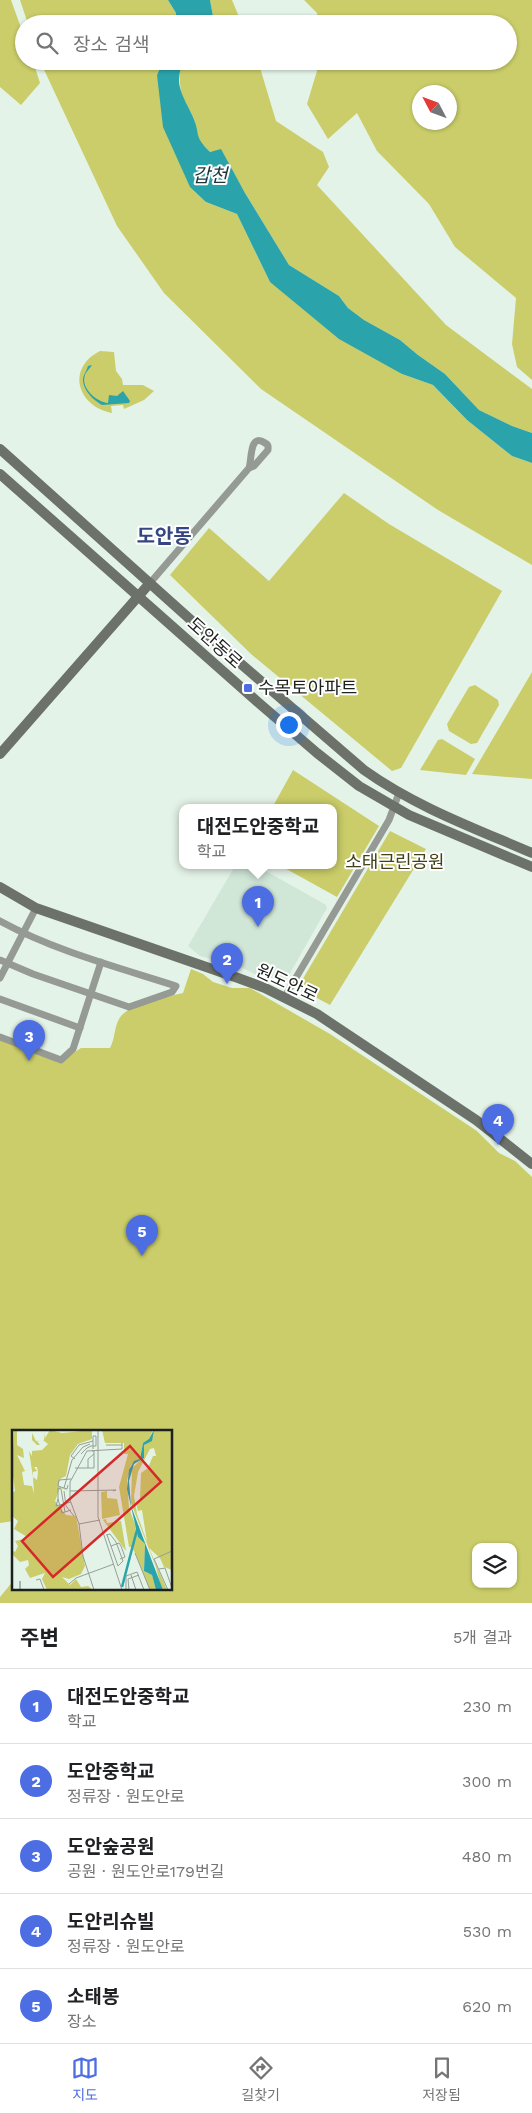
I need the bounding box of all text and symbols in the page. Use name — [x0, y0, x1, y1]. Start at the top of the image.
search box — [15, 15, 517, 70]
icon: search — [33, 29, 61, 57]
text: 장소 검색 — [73, 33, 149, 56]
north arrow — [412, 85, 457, 130]
water label: 갑천 — [193, 164, 229, 187]
district label: 도안동 — [136, 524, 192, 548]
street label: 도안동로 — [184, 613, 247, 673]
place label: 수목토아파트 — [258, 677, 357, 698]
marker: 수목토아파트 — [242, 682, 254, 694]
your location — [276, 712, 302, 738]
popup — [179, 804, 337, 869]
text: 대전도안중학교 — [197, 815, 319, 838]
text: 학교 — [197, 842, 226, 861]
park label: 소태근린공원 — [345, 851, 445, 872]
pin: 1 — [242, 886, 274, 927]
pin: 2 — [211, 943, 243, 984]
street label: 원도안로 — [253, 959, 322, 1006]
pin: 3 — [13, 1020, 45, 1061]
pin: 4 — [482, 1104, 514, 1145]
pin: 5 — [126, 1215, 158, 1256]
inset map — [12, 1430, 172, 1590]
map controls — [472, 1543, 517, 1588]
button: layers — [472, 1543, 517, 1588]
text: 주변 — [20, 1625, 59, 1650]
text: 5개 결과 — [453, 1628, 512, 1647]
text: 대전도안중학교 — [67, 1685, 189, 1708]
text: 1 — [33, 1697, 39, 1716]
text: 230 m — [463, 1697, 512, 1716]
text: 학교 — [67, 1712, 96, 1731]
text: 도안중학교 — [67, 1760, 154, 1783]
text: 2 — [31, 1772, 41, 1791]
text: 300 m — [462, 1772, 512, 1791]
text: 정류장 · 원도안로 — [67, 1787, 185, 1806]
text: 도안숲공원 — [67, 1835, 154, 1858]
text: 3 — [31, 1847, 41, 1866]
text: 480 m — [462, 1847, 512, 1866]
text: 공원 · 원도안로179번길 — [67, 1862, 224, 1881]
text: 도안리슈빌 — [67, 1910, 154, 1933]
text: 4 — [31, 1922, 41, 1941]
text: 530 m — [463, 1922, 512, 1941]
text: 정류장 · 원도안로 — [67, 1937, 185, 1956]
text: 소태봉 — [67, 1985, 119, 2008]
text: 5 — [31, 1997, 41, 2016]
text: 620 m — [462, 1997, 512, 2016]
text: 장소 — [67, 2012, 96, 2031]
tab: 지도 — [71, 2054, 99, 2104]
tab: 길찾기 — [241, 2054, 280, 2104]
tab: 저장됨 — [422, 2054, 461, 2104]

